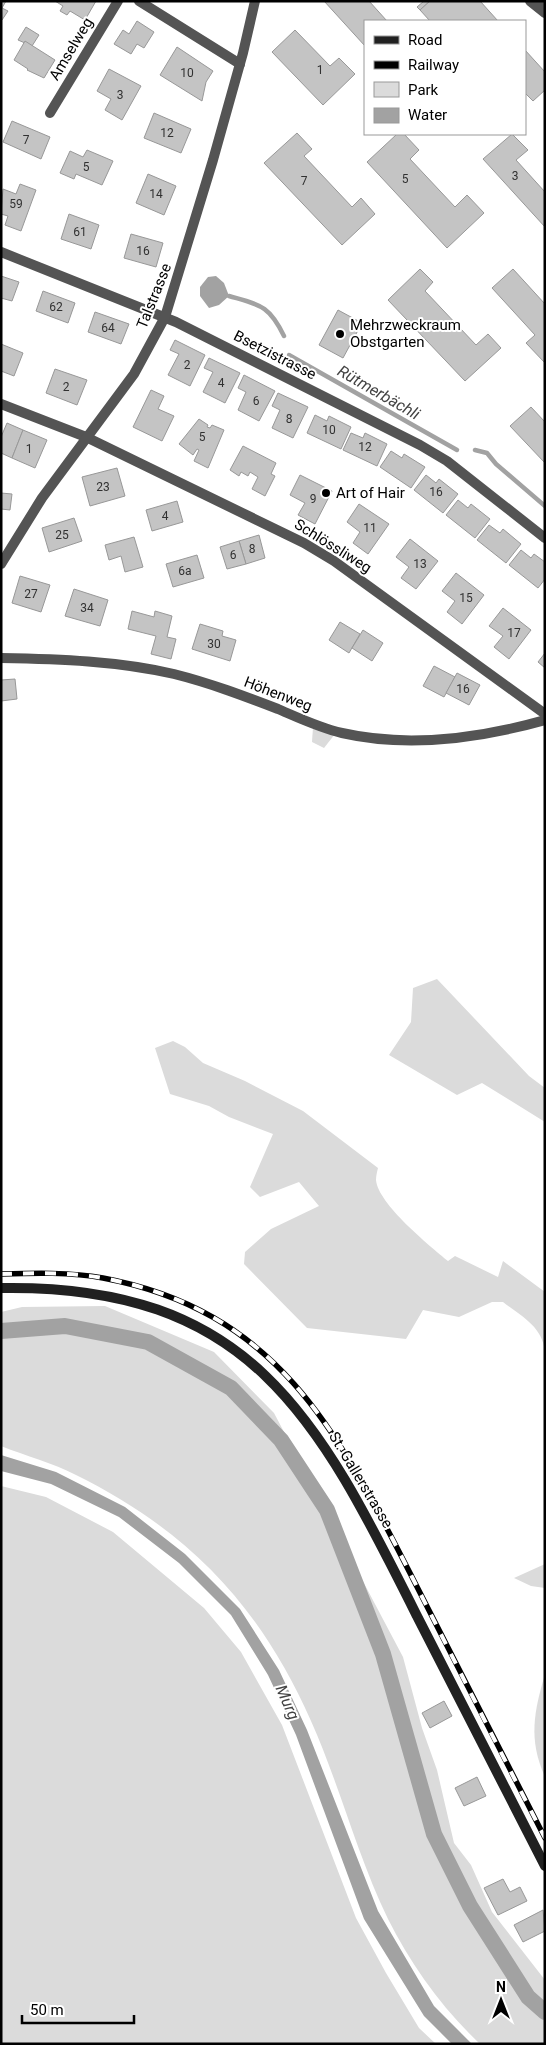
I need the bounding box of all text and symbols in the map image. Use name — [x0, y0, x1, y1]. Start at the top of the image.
street label: Amselweg — [45, 14, 97, 84]
legend — [364, 20, 526, 135]
text: Road — [408, 31, 442, 49]
text: Railway — [408, 56, 459, 74]
house number: 1 — [317, 63, 323, 77]
house number: 10 — [180, 66, 194, 80]
text: Park — [408, 81, 439, 99]
house number: 3 — [117, 88, 123, 102]
text: Water — [408, 106, 447, 124]
house number: 12 — [160, 126, 174, 140]
house number: 7 — [23, 133, 30, 147]
house number: 5 — [83, 160, 90, 174]
house number: 3 — [512, 169, 518, 183]
house number: 5 — [402, 172, 409, 186]
house number: 7 — [301, 174, 308, 188]
house number: 14 — [149, 187, 163, 201]
house number: 59 — [9, 197, 23, 211]
house number: 61 — [73, 225, 87, 239]
house number: 16 — [136, 244, 150, 258]
street label: Talstrasse — [133, 261, 175, 331]
house number: 62 — [49, 300, 63, 314]
place label: Mehrzweckraum Obstgarten — [350, 316, 461, 351]
house number: 64 — [101, 321, 115, 335]
street label: Bsetzistrasse — [231, 327, 319, 383]
marker: Mehrzweckraum Obstgarten — [334, 328, 346, 340]
house number: 2 — [184, 358, 191, 372]
water label: Rütmerbächli — [334, 361, 423, 424]
house number: 4 — [218, 376, 225, 390]
house number: 2 — [63, 380, 70, 394]
house number: 6 — [253, 394, 260, 408]
house number: 8 — [286, 412, 293, 426]
house number: 10 — [322, 423, 336, 437]
house number: 5 — [199, 430, 206, 444]
house number: 12 — [358, 440, 372, 454]
house number: 1 — [26, 442, 32, 456]
house number: 23 — [96, 480, 110, 494]
place label: Art of Hair — [336, 484, 405, 502]
house number: 16 — [429, 485, 443, 499]
marker: Art of Hair — [320, 487, 332, 499]
house number: 9 — [310, 492, 316, 506]
house number: 4 — [162, 509, 169, 523]
street label: Schlössliweg — [291, 515, 375, 577]
house number: 11 — [363, 521, 377, 535]
house number: 25 — [55, 528, 69, 542]
house number: 8 — [249, 542, 256, 556]
house number: 6 — [230, 548, 237, 562]
house number: 13 — [413, 557, 427, 571]
house number: 6a — [178, 564, 192, 578]
house number: 27 — [24, 587, 38, 601]
house number: 15 — [459, 591, 473, 605]
house number: 34 — [80, 601, 94, 615]
house number: 17 — [507, 626, 521, 640]
house number: 30 — [207, 637, 221, 651]
street label: Höhenweg — [241, 673, 315, 715]
house number: 16 — [456, 682, 470, 696]
street label: St. Gallerstrasse — [325, 1429, 397, 1531]
water label: Murg — [272, 1682, 304, 1723]
north arrow — [476, 1975, 526, 2025]
text: N — [496, 1979, 506, 1995]
scale bar — [22, 1992, 135, 2024]
text: 50 m — [30, 2001, 64, 2019]

